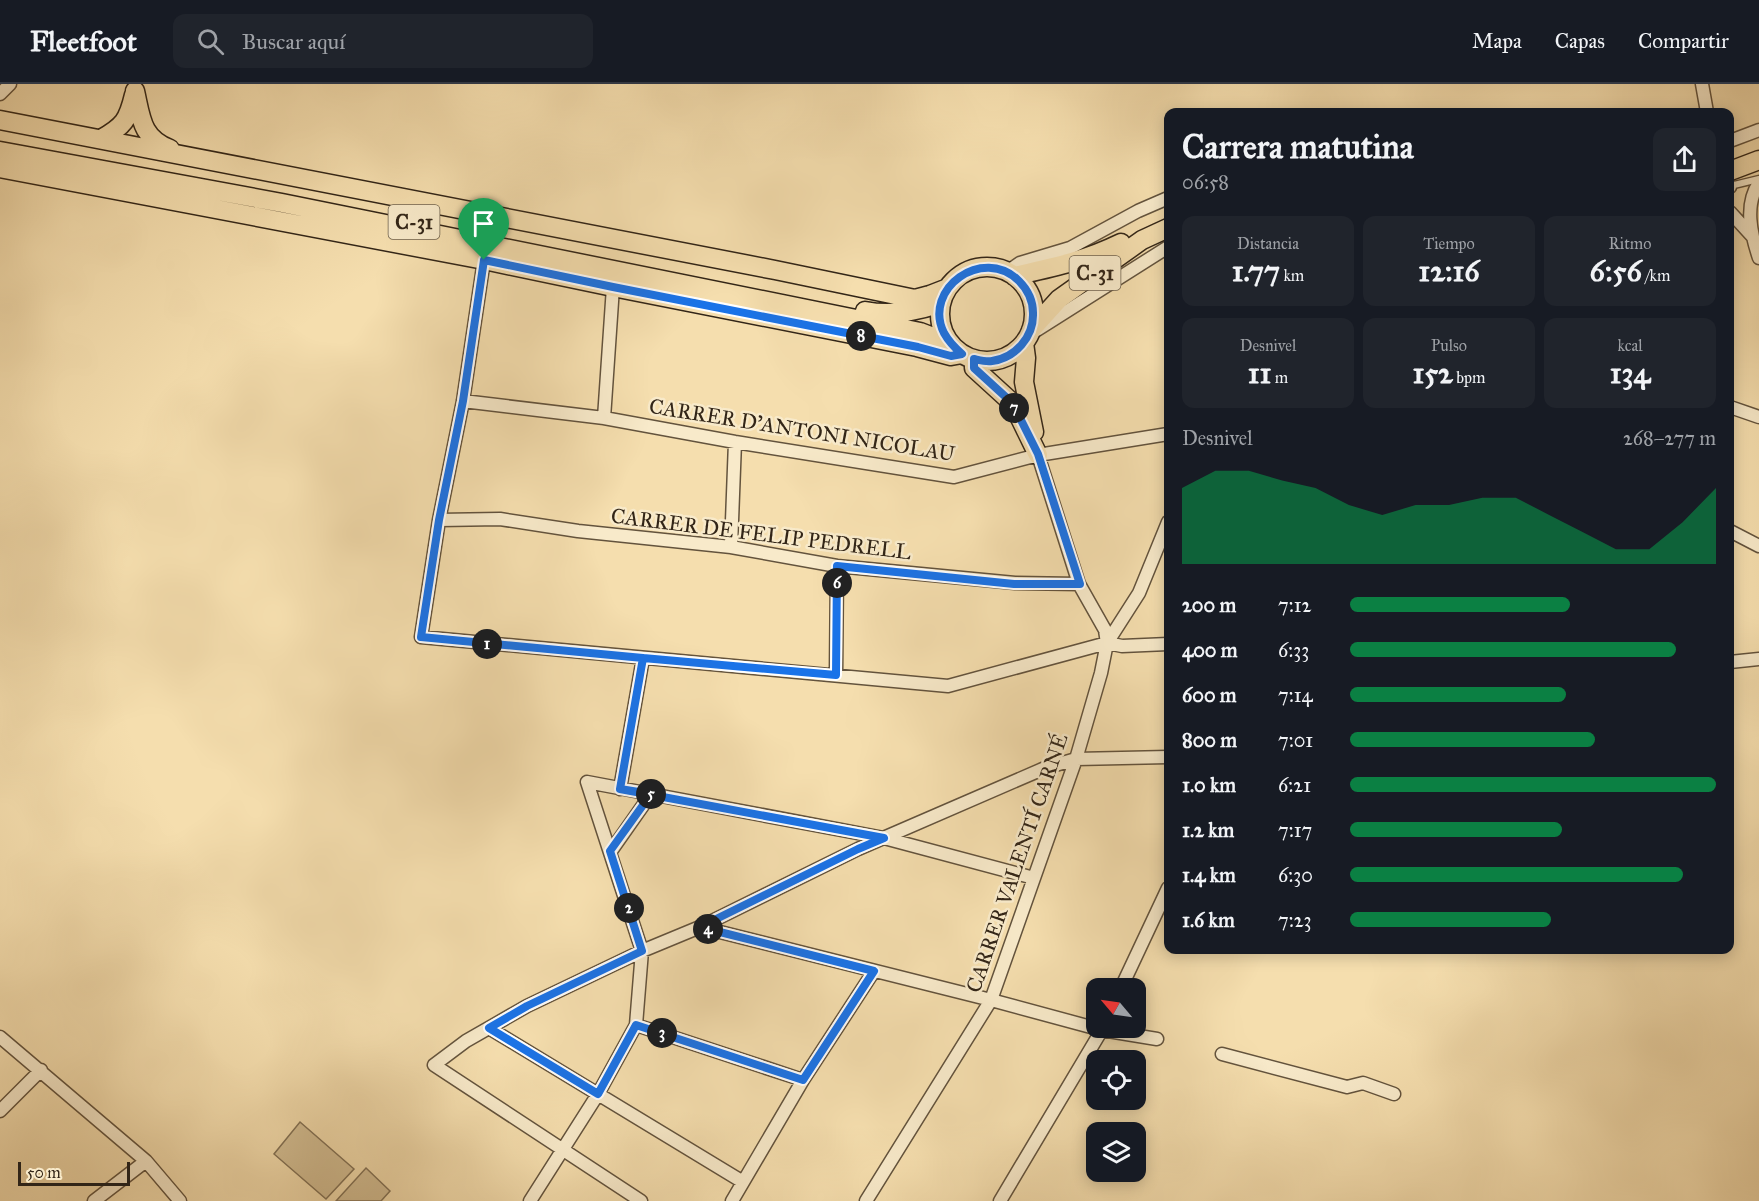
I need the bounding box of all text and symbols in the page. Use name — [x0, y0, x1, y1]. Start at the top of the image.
search box — [173, 14, 593, 68]
text: Fleetfoot — [30, 24, 137, 59]
icon: search — [194, 25, 227, 58]
text: Buscar aquí — [242, 28, 345, 55]
text: Mapa — [1472, 28, 1522, 54]
text: Capas — [1555, 28, 1605, 54]
text: Compartir — [1638, 28, 1729, 54]
text: Carrera matutina — [1182, 127, 1414, 167]
button: share — [1653, 128, 1716, 191]
text: 06:58 — [1182, 170, 1229, 194]
pin — [458, 198, 509, 260]
road number: C-31 — [388, 205, 440, 239]
icon: arrive — [467, 207, 500, 240]
text: Distancia — [1237, 234, 1299, 253]
text: Tiempo — [1423, 234, 1475, 253]
text: Ritmo — [1609, 234, 1651, 253]
text: 1.77 — [1232, 253, 1280, 289]
text: 12:16 — [1418, 253, 1480, 289]
text: 6:56 — [1590, 253, 1642, 289]
road number: C-31 — [1070, 256, 1120, 290]
text: km — [1280, 266, 1304, 285]
text: /km — [1642, 266, 1670, 285]
pin: 8 — [846, 321, 876, 351]
text: 8 — [857, 326, 865, 345]
text: Desnivel — [1240, 336, 1296, 355]
text: Pulso — [1431, 336, 1467, 355]
text: kcal — [1617, 336, 1643, 355]
text: 11 — [1248, 355, 1271, 391]
text: 152 — [1413, 355, 1453, 391]
text: 134 — [1610, 355, 1650, 391]
text: m — [1271, 368, 1288, 387]
text: bpm — [1453, 368, 1485, 387]
street label: CARRER D'ANTONI NICOLAU — [647, 393, 957, 467]
pin: 7 — [999, 393, 1029, 423]
text: 7 — [1010, 398, 1018, 417]
text: Desnivel — [1182, 426, 1253, 450]
text: 268–277 m — [1623, 426, 1716, 450]
street label: CARRER DE FELIP PEDRELL — [609, 503, 913, 565]
pin: 6 — [822, 568, 852, 598]
text: 6 — [833, 573, 841, 592]
text: 200 m — [1182, 593, 1236, 617]
text: 7:12 — [1278, 593, 1311, 617]
pin: 1 — [472, 629, 502, 659]
text: 1 — [484, 634, 490, 653]
text: 400 m — [1182, 638, 1238, 662]
text: 6:33 — [1278, 638, 1309, 662]
text: 600 m — [1182, 683, 1237, 707]
text: 7:14 — [1278, 683, 1313, 707]
text: 800 m — [1182, 728, 1237, 752]
text: 7:01 — [1278, 728, 1313, 752]
street label: CARRER VALENTÍ CARNÉ — [959, 730, 1074, 996]
text: 1.0 km — [1182, 773, 1236, 797]
text: 6:21 — [1278, 773, 1311, 797]
pin: 5 — [636, 779, 666, 809]
text: 5 — [647, 784, 655, 803]
text: 1.2 km — [1182, 818, 1234, 842]
text: 7:17 — [1278, 818, 1312, 842]
text: 1.4 km — [1182, 863, 1236, 887]
text: 6:30 — [1278, 863, 1313, 887]
pin: 2 — [614, 893, 644, 923]
text: 2 — [625, 898, 633, 917]
text: 1.6 km — [1182, 908, 1235, 932]
text: 7:23 — [1278, 908, 1312, 932]
pin: 4 — [693, 914, 723, 944]
text: 4 — [704, 919, 712, 938]
north arrow — [1086, 978, 1146, 1038]
map controls — [1086, 978, 1146, 1182]
pin: 3 — [647, 1018, 677, 1048]
text: 3 — [659, 1023, 665, 1042]
button: locate — [1086, 1050, 1146, 1110]
button: layers — [1086, 1122, 1146, 1182]
scale bar — [18, 1159, 130, 1186]
text: 50 m — [27, 1163, 61, 1182]

